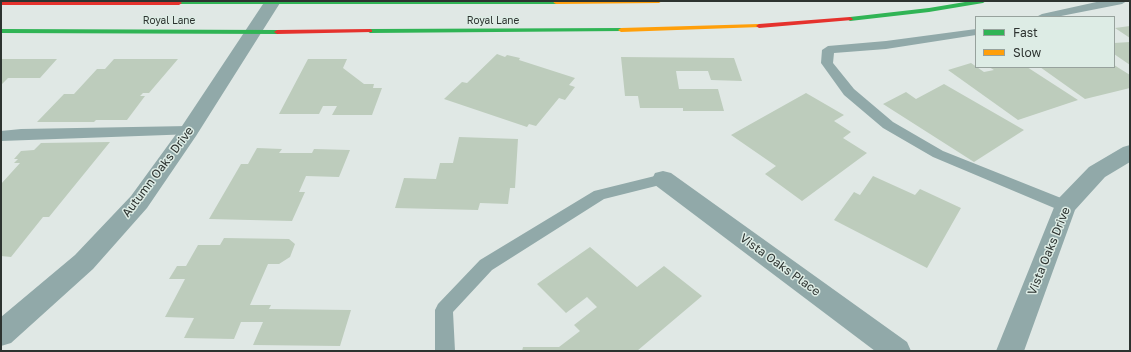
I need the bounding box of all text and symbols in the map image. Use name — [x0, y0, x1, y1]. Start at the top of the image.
street label: Royal Lane — [143, 15, 195, 27]
street label: Royal Lane — [467, 15, 519, 27]
legend — [975, 16, 1115, 68]
text: Fast — [1013, 25, 1038, 40]
text: Slow — [1013, 45, 1041, 60]
street label: Autumn Oaks Drive — [119, 124, 197, 220]
street label: Vista Oaks Drive — [1025, 205, 1073, 297]
street label: Vista Oaks Place — [737, 231, 823, 299]

